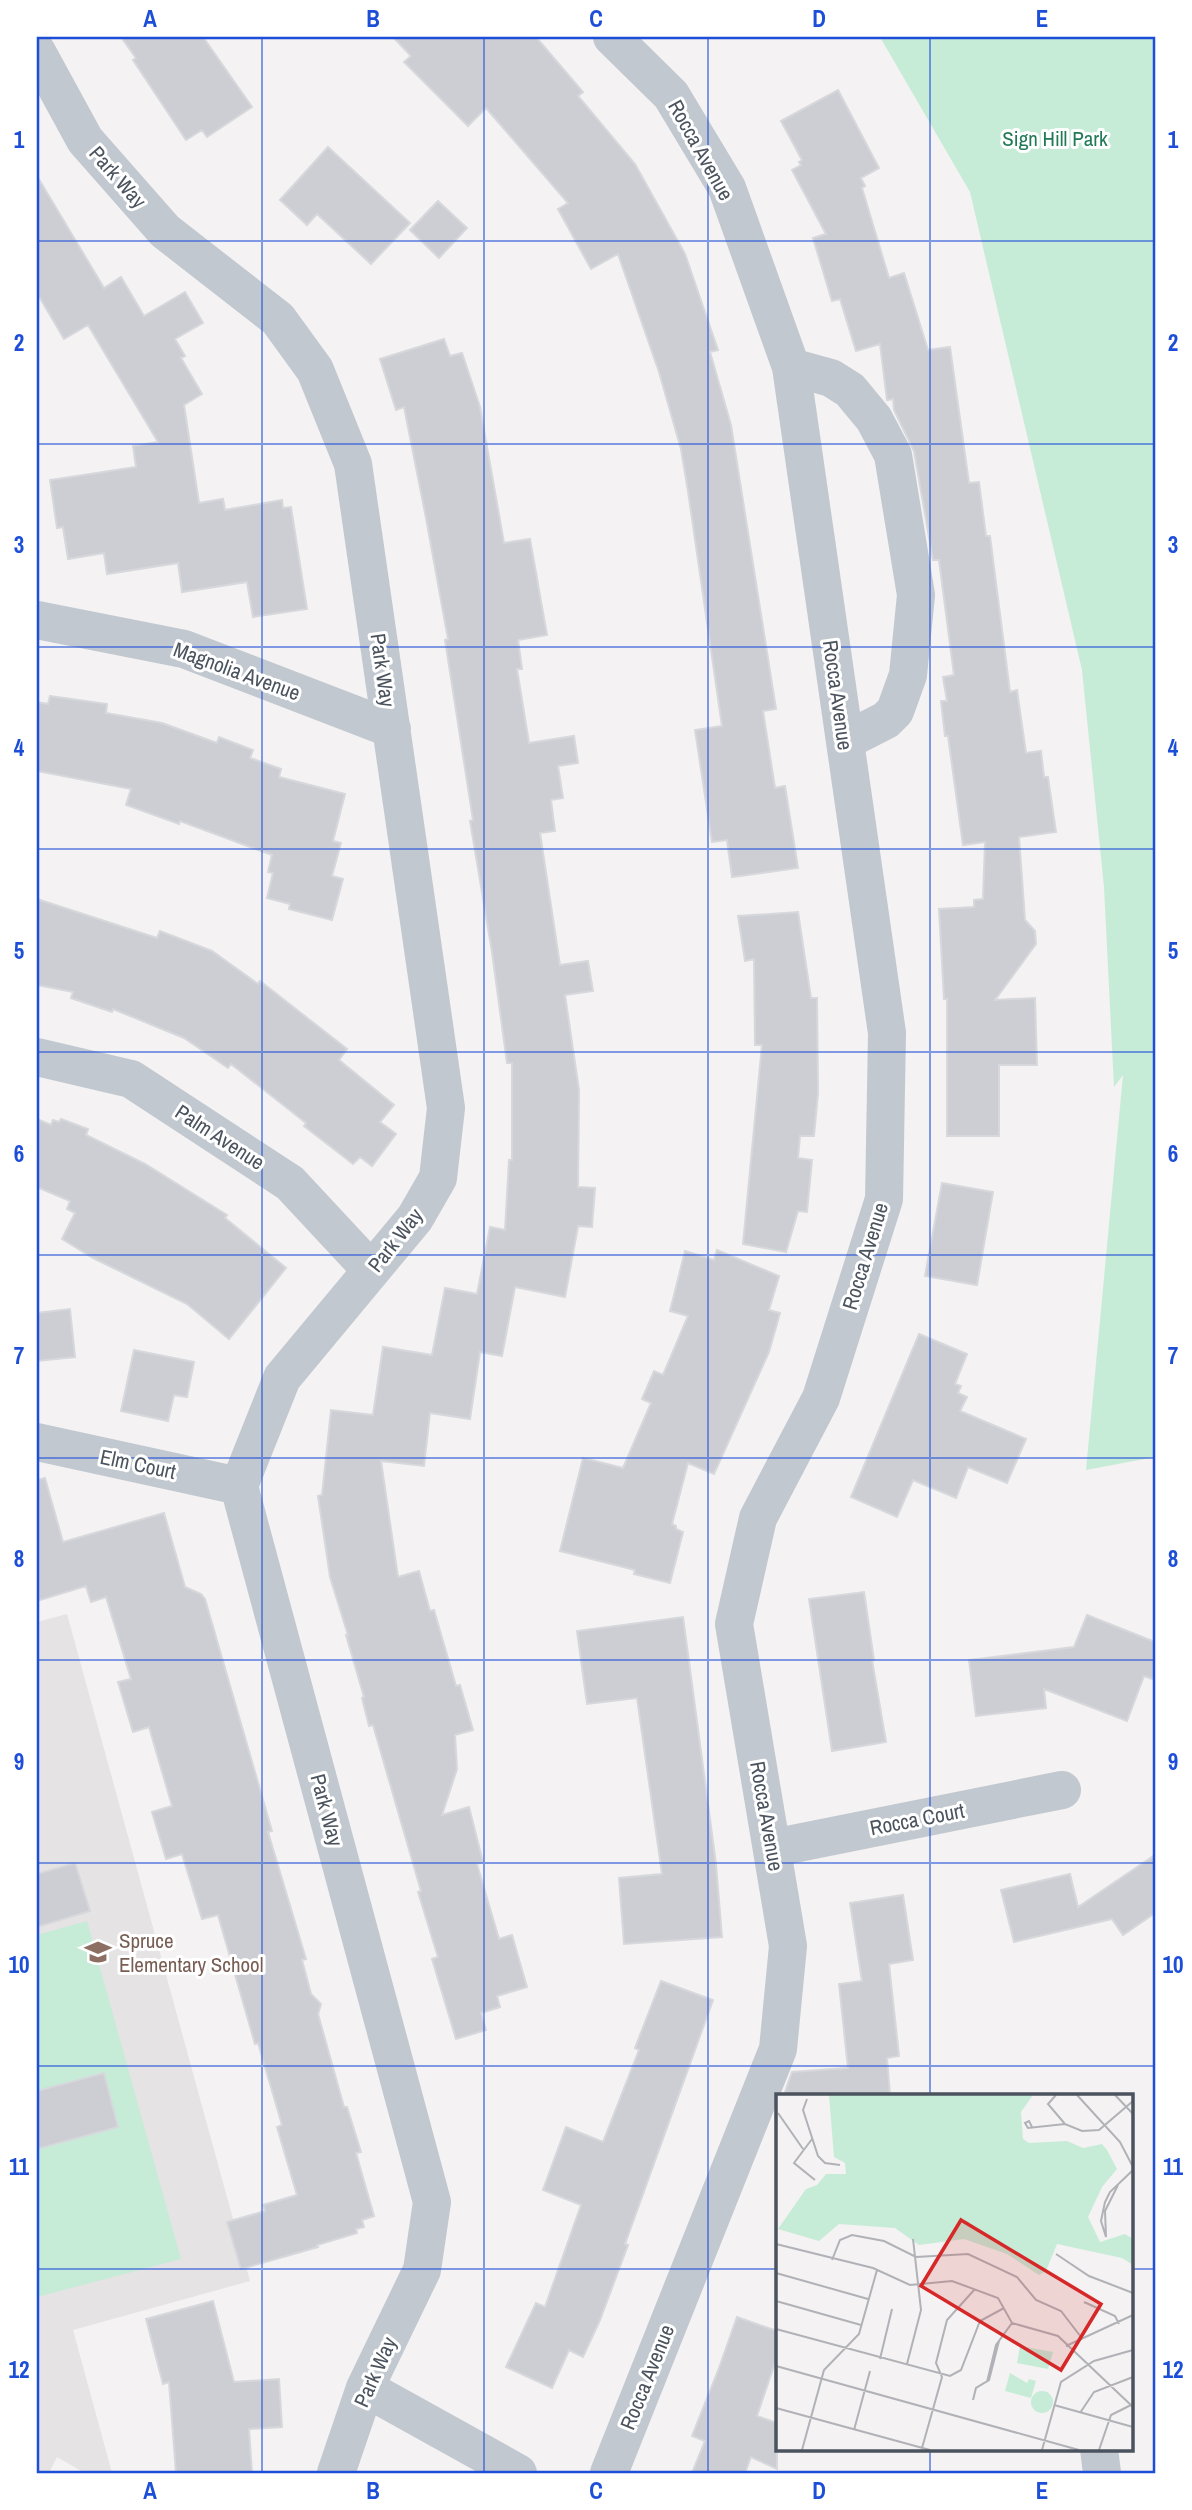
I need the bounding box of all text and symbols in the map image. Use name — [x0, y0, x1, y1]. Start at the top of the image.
text: A — [143, 3, 157, 34]
text: B — [366, 3, 380, 34]
text: C — [589, 3, 603, 34]
text: D — [812, 3, 826, 34]
text: E — [1036, 3, 1048, 34]
street label: Rocca Avenue — [661, 95, 741, 205]
text: 1 — [14, 124, 25, 155]
park label: Sign Hill Park — [1002, 124, 1108, 153]
text: 1 — [1168, 124, 1179, 155]
street label: Park Way — [83, 140, 153, 215]
text: 2 — [14, 327, 24, 358]
text: 2 — [1168, 327, 1178, 358]
text: 3 — [14, 529, 24, 560]
text: 3 — [1168, 529, 1178, 560]
street label: Park Way — [363, 631, 403, 709]
street label: Magnolia Avenue — [170, 635, 304, 707]
street label: Rocca Avenue — [816, 638, 860, 752]
text: 4 — [14, 732, 25, 763]
text: 4 — [1168, 732, 1179, 763]
text: 5 — [14, 935, 24, 966]
text: 5 — [1168, 935, 1178, 966]
street label: Palm Avenue — [170, 1097, 270, 1177]
text: 6 — [14, 1138, 24, 1169]
text: 6 — [1168, 1138, 1178, 1169]
street label: Rocca Avenue — [835, 1199, 895, 1313]
street label: Park Way — [361, 1202, 429, 1278]
text: 7 — [14, 1340, 24, 1371]
text: 7 — [1168, 1340, 1178, 1371]
street label: Elm Court — [98, 1442, 179, 1486]
text: 8 — [14, 1543, 24, 1574]
text: 8 — [1168, 1543, 1178, 1574]
text: 9 — [14, 1746, 24, 1777]
text: 9 — [1168, 1746, 1178, 1777]
street label: Rocca Avenue — [743, 1759, 791, 1873]
street label: Park Way — [303, 1771, 351, 1850]
street label: Rocca Court — [867, 1796, 967, 1842]
place label: Spruce Elementary School — [119, 1926, 264, 1979]
school or university icon: Spruce Elementary School — [83, 1937, 113, 1967]
text: 10 — [9, 1949, 29, 1980]
text: 10 — [1163, 1949, 1183, 1980]
inset map — [776, 2094, 1132, 2450]
text: 11 — [9, 2151, 29, 2182]
text: 11 — [1163, 2151, 1183, 2182]
street label: Rocca Avenue — [613, 2320, 681, 2434]
street label: Park Way — [347, 2332, 403, 2412]
text: 12 — [9, 2354, 29, 2385]
text: 12 — [1163, 2354, 1183, 2385]
text: A — [143, 2475, 157, 2506]
text: B — [366, 2475, 380, 2506]
text: C — [589, 2475, 603, 2506]
text: D — [812, 2475, 826, 2506]
text: E — [1036, 2475, 1048, 2506]

